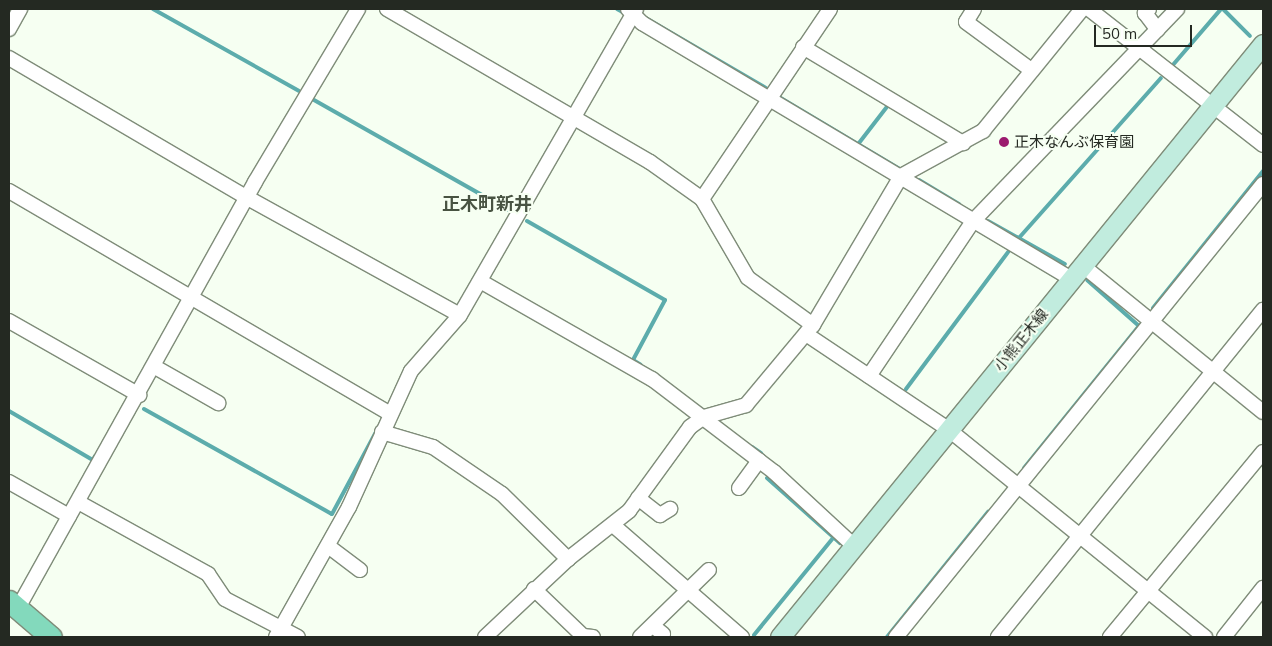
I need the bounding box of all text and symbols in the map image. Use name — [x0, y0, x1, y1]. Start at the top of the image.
scale bar — [1097, 15, 1194, 47]
text: 50 m — [1102, 24, 1137, 43]
place label: 正木なんぶ保育園 — [1014, 133, 1134, 151]
marker: 正木なんぶ保育園 — [998, 136, 1010, 148]
district label: 正木町新井 — [442, 193, 532, 215]
street label: 小熊正木線 — [990, 305, 1052, 375]

